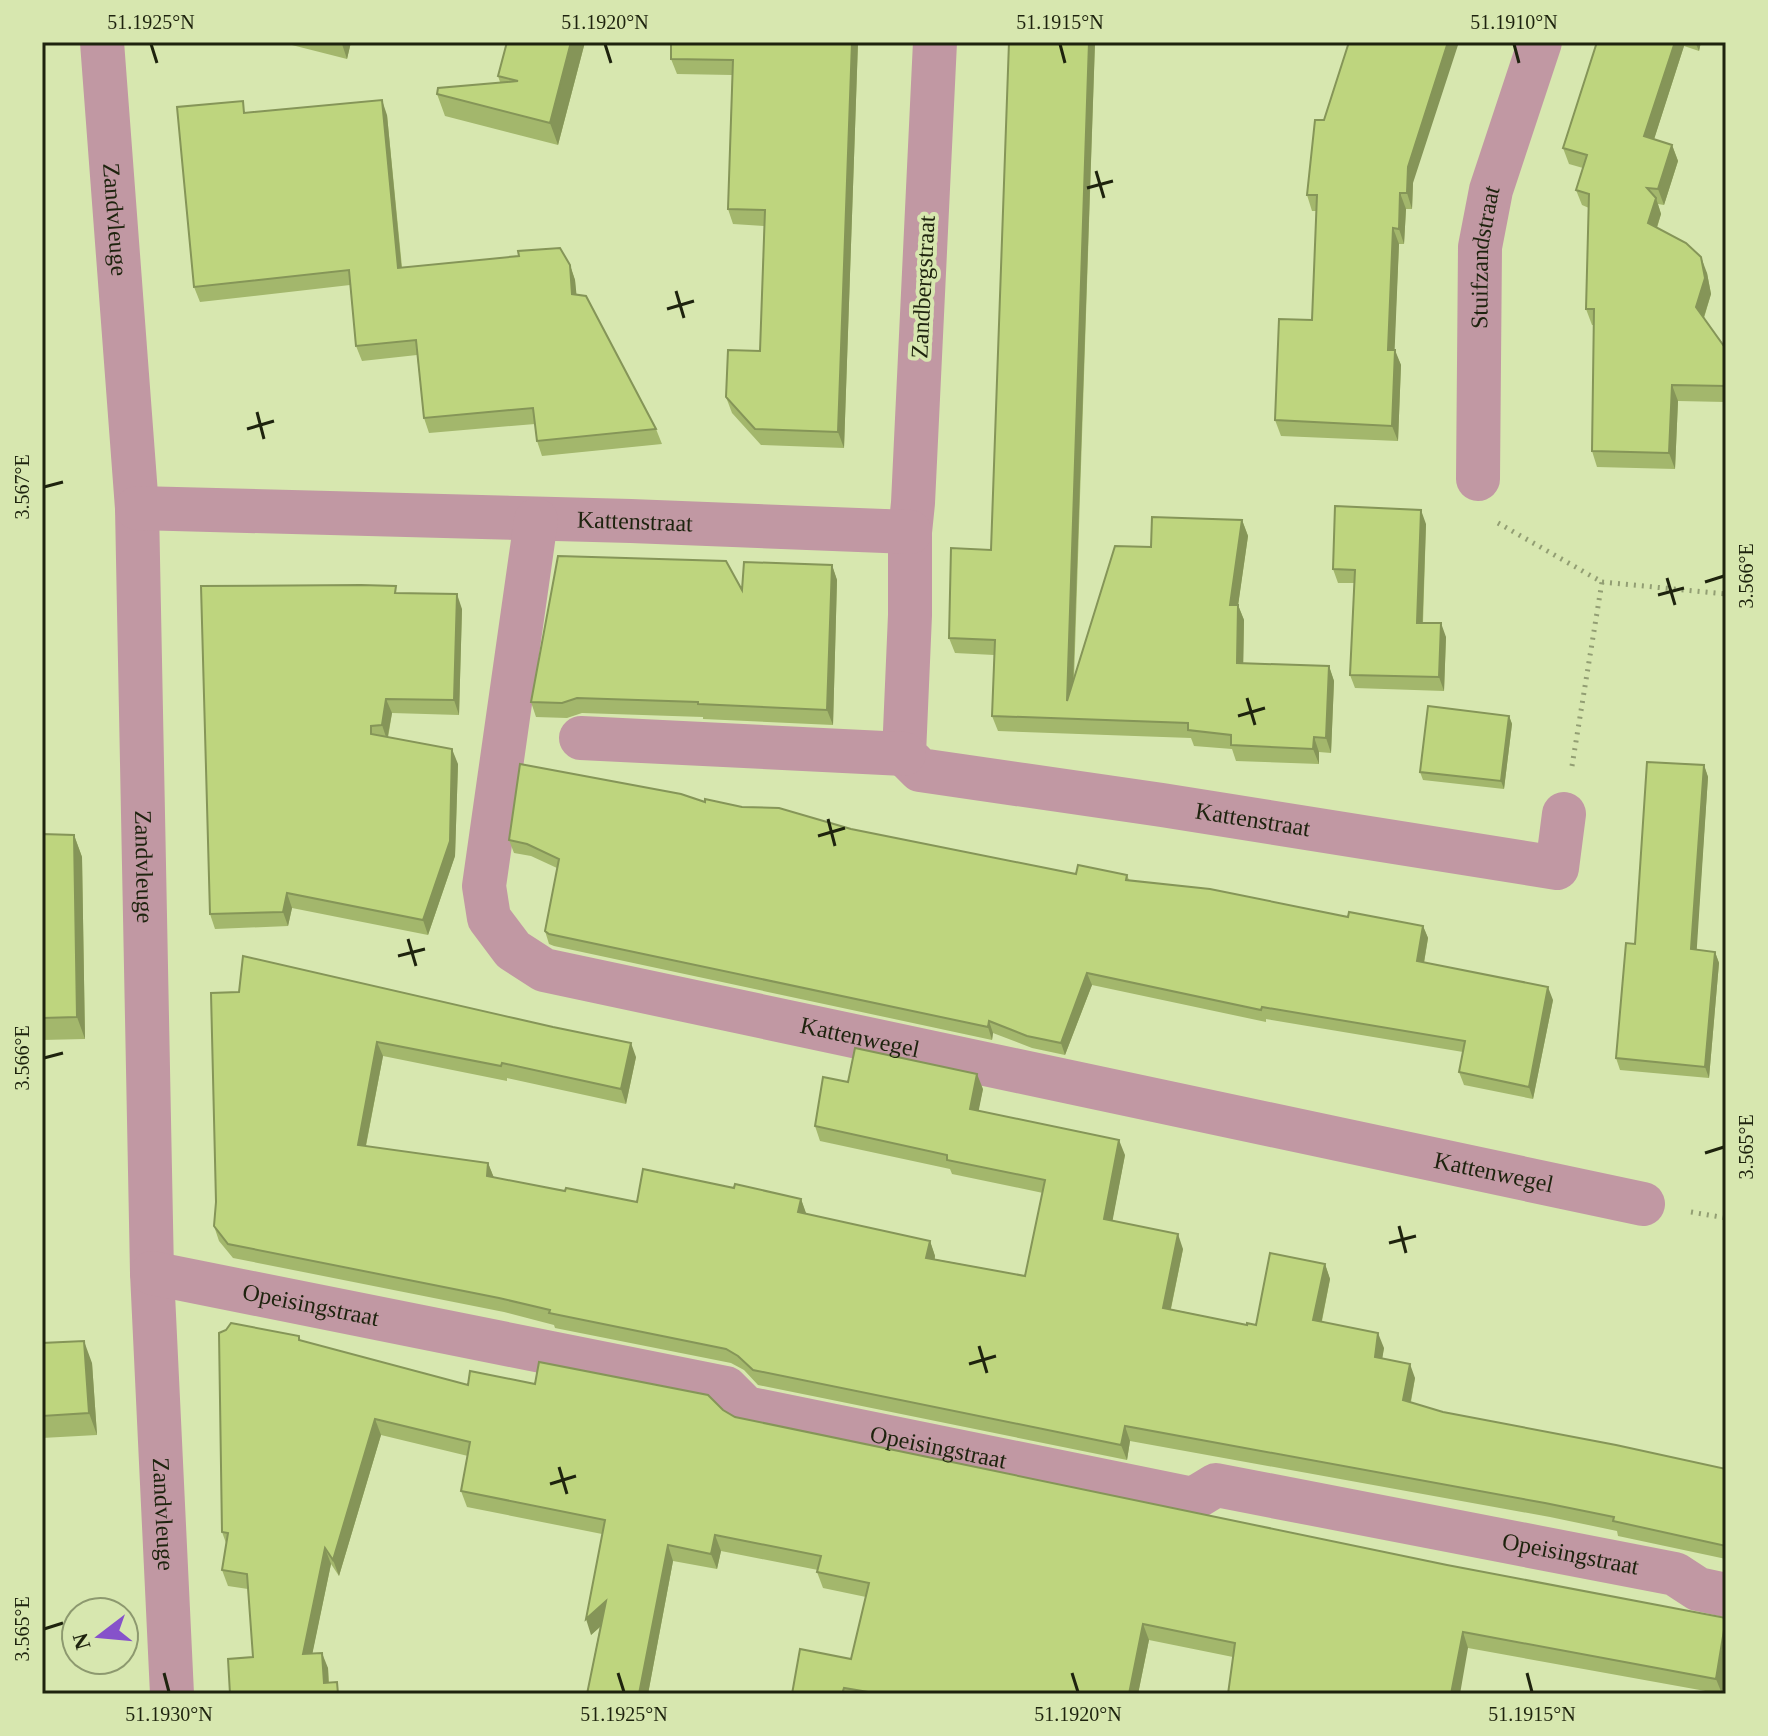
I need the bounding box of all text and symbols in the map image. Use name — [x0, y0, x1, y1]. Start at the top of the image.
text: 51.1925°N — [107, 11, 195, 33]
text: 51.1920°N — [561, 11, 649, 33]
text: 51.1915°N — [1016, 11, 1104, 33]
text: 51.1910°N — [1470, 11, 1558, 33]
street label: Zandvleuge — [98, 162, 133, 277]
street label: Stuifzandstraat — [1466, 182, 1505, 329]
street label: Zandbergstraat — [906, 214, 940, 359]
text: 3.567°E — [11, 454, 33, 520]
street label: Kattenstraat — [577, 507, 694, 536]
text: 3.566°E — [1735, 543, 1757, 609]
street label: Kattenstraat — [1194, 798, 1313, 842]
street label: Zandvleuge — [130, 810, 158, 924]
street label: Kattenwegel — [798, 1012, 922, 1063]
text: 3.566°E — [11, 1025, 33, 1091]
text: 3.565°E — [1735, 1114, 1757, 1180]
street label: Kattenwegel — [1432, 1147, 1556, 1198]
street label: Opeisingstraat — [240, 1278, 382, 1331]
street label: Opeisingstraat — [868, 1421, 1009, 1474]
street label: Zandvleuge — [148, 1457, 179, 1571]
street label: Opeisingstraat — [1500, 1528, 1641, 1580]
text: 3.565°E — [11, 1596, 33, 1662]
north arrow — [60, 1596, 140, 1676]
text: N — [67, 1630, 95, 1652]
text: 51.1930°N — [125, 1703, 213, 1725]
text: 51.1925°N — [580, 1703, 668, 1725]
text: 51.1920°N — [1034, 1703, 1122, 1725]
text: 51.1915°N — [1488, 1703, 1576, 1725]

